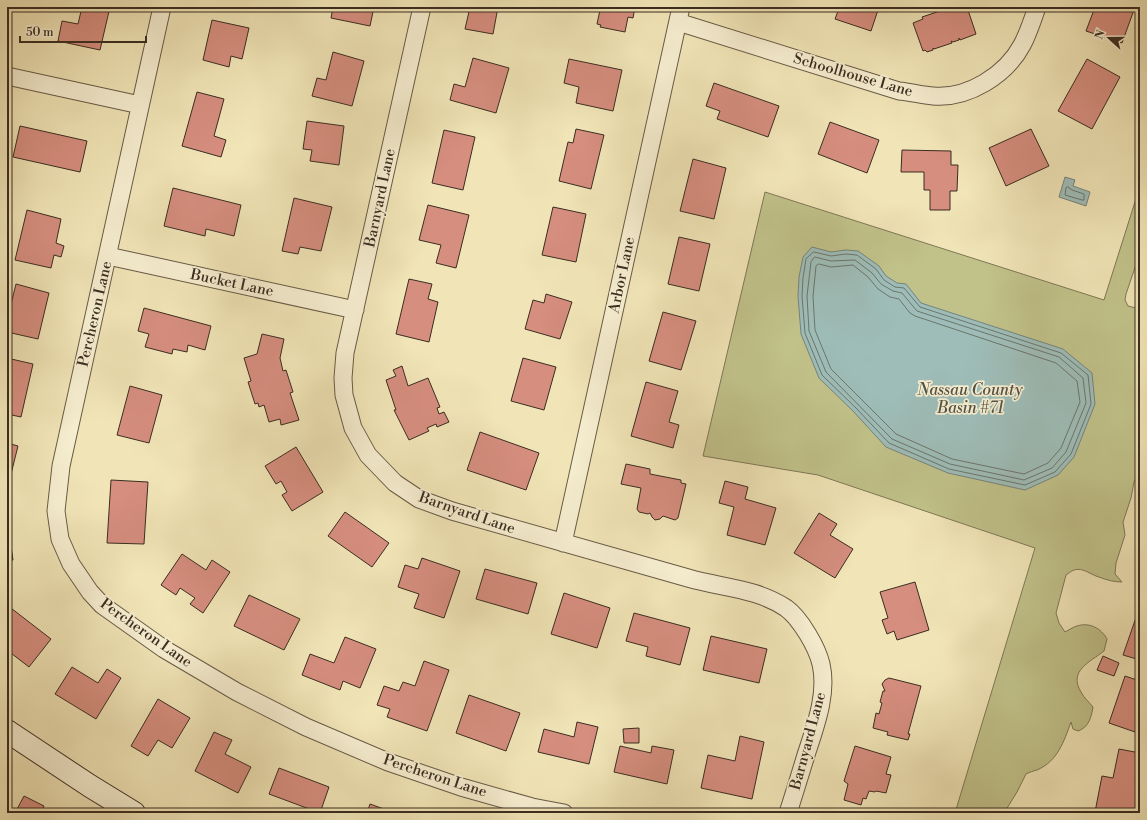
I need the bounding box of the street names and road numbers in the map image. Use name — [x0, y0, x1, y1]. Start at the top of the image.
street label: Schoolhouse Lane — [791, 49, 915, 101]
street label: Barnyard Lane — [360, 147, 400, 250]
street label: Arbor Lane — [604, 235, 639, 316]
street label: Percheron Lane — [74, 259, 116, 369]
street label: Bucket Lane — [188, 265, 275, 301]
street label: Barnyard Lane — [415, 487, 518, 538]
street label: Percheron Lane — [96, 594, 196, 672]
street label: Barnyard Lane — [786, 690, 830, 793]
street label: Percheron Lane — [381, 750, 489, 802]

